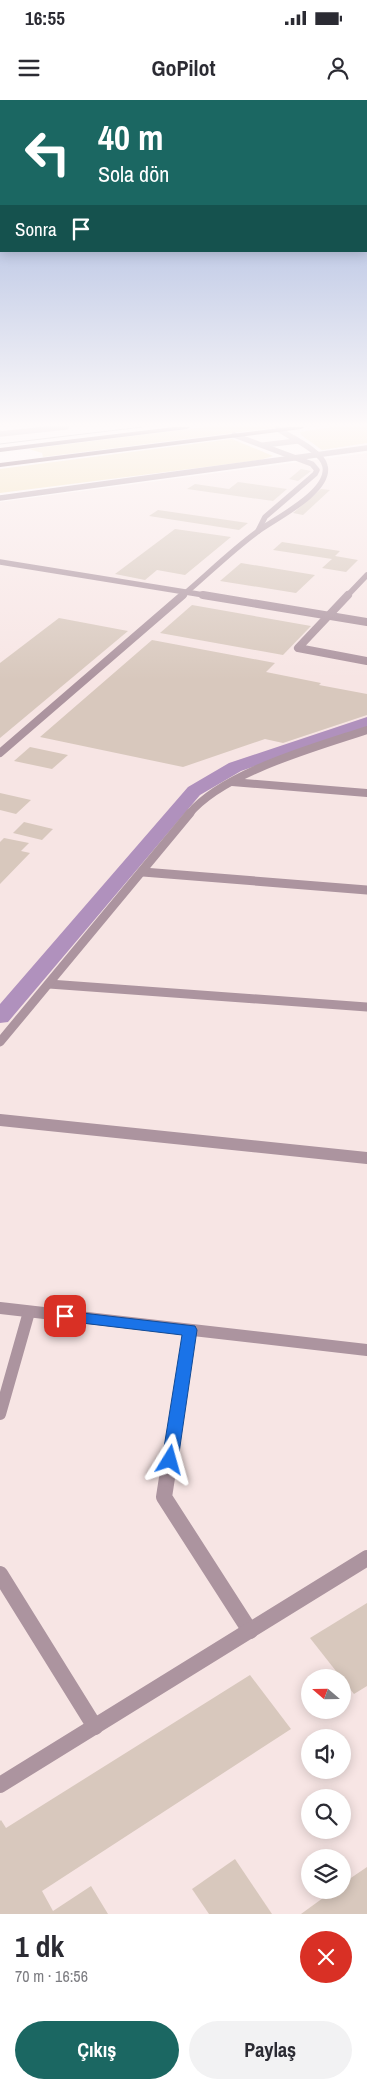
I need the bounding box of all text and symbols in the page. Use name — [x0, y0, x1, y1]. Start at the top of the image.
text: 16:55 — [25, 5, 65, 31]
text: GoPilot — [151, 53, 216, 83]
icon: menu — [15, 54, 43, 82]
icon: person — [324, 54, 352, 82]
text: 40 m — [98, 114, 163, 161]
icon: left — [15, 120, 80, 185]
text: Sola dön — [98, 159, 169, 189]
icon: arrive — [67, 215, 95, 243]
text: Sonra — [15, 216, 57, 242]
pin — [44, 1295, 86, 1337]
icon: arrive — [51, 1302, 79, 1330]
position arrow — [143, 1433, 195, 1485]
north arrow — [301, 1669, 351, 1719]
map controls — [301, 1669, 351, 1899]
button: sound — [301, 1729, 351, 1779]
button: search — [301, 1789, 351, 1839]
button: layers — [301, 1849, 351, 1899]
text: 1 dk — [15, 1926, 64, 1966]
button: close — [300, 1931, 352, 1983]
text: 70 m · 16:56 — [15, 1965, 88, 1987]
button: Çıkış — [15, 2021, 179, 2079]
button: Paylaş — [189, 2021, 352, 2079]

